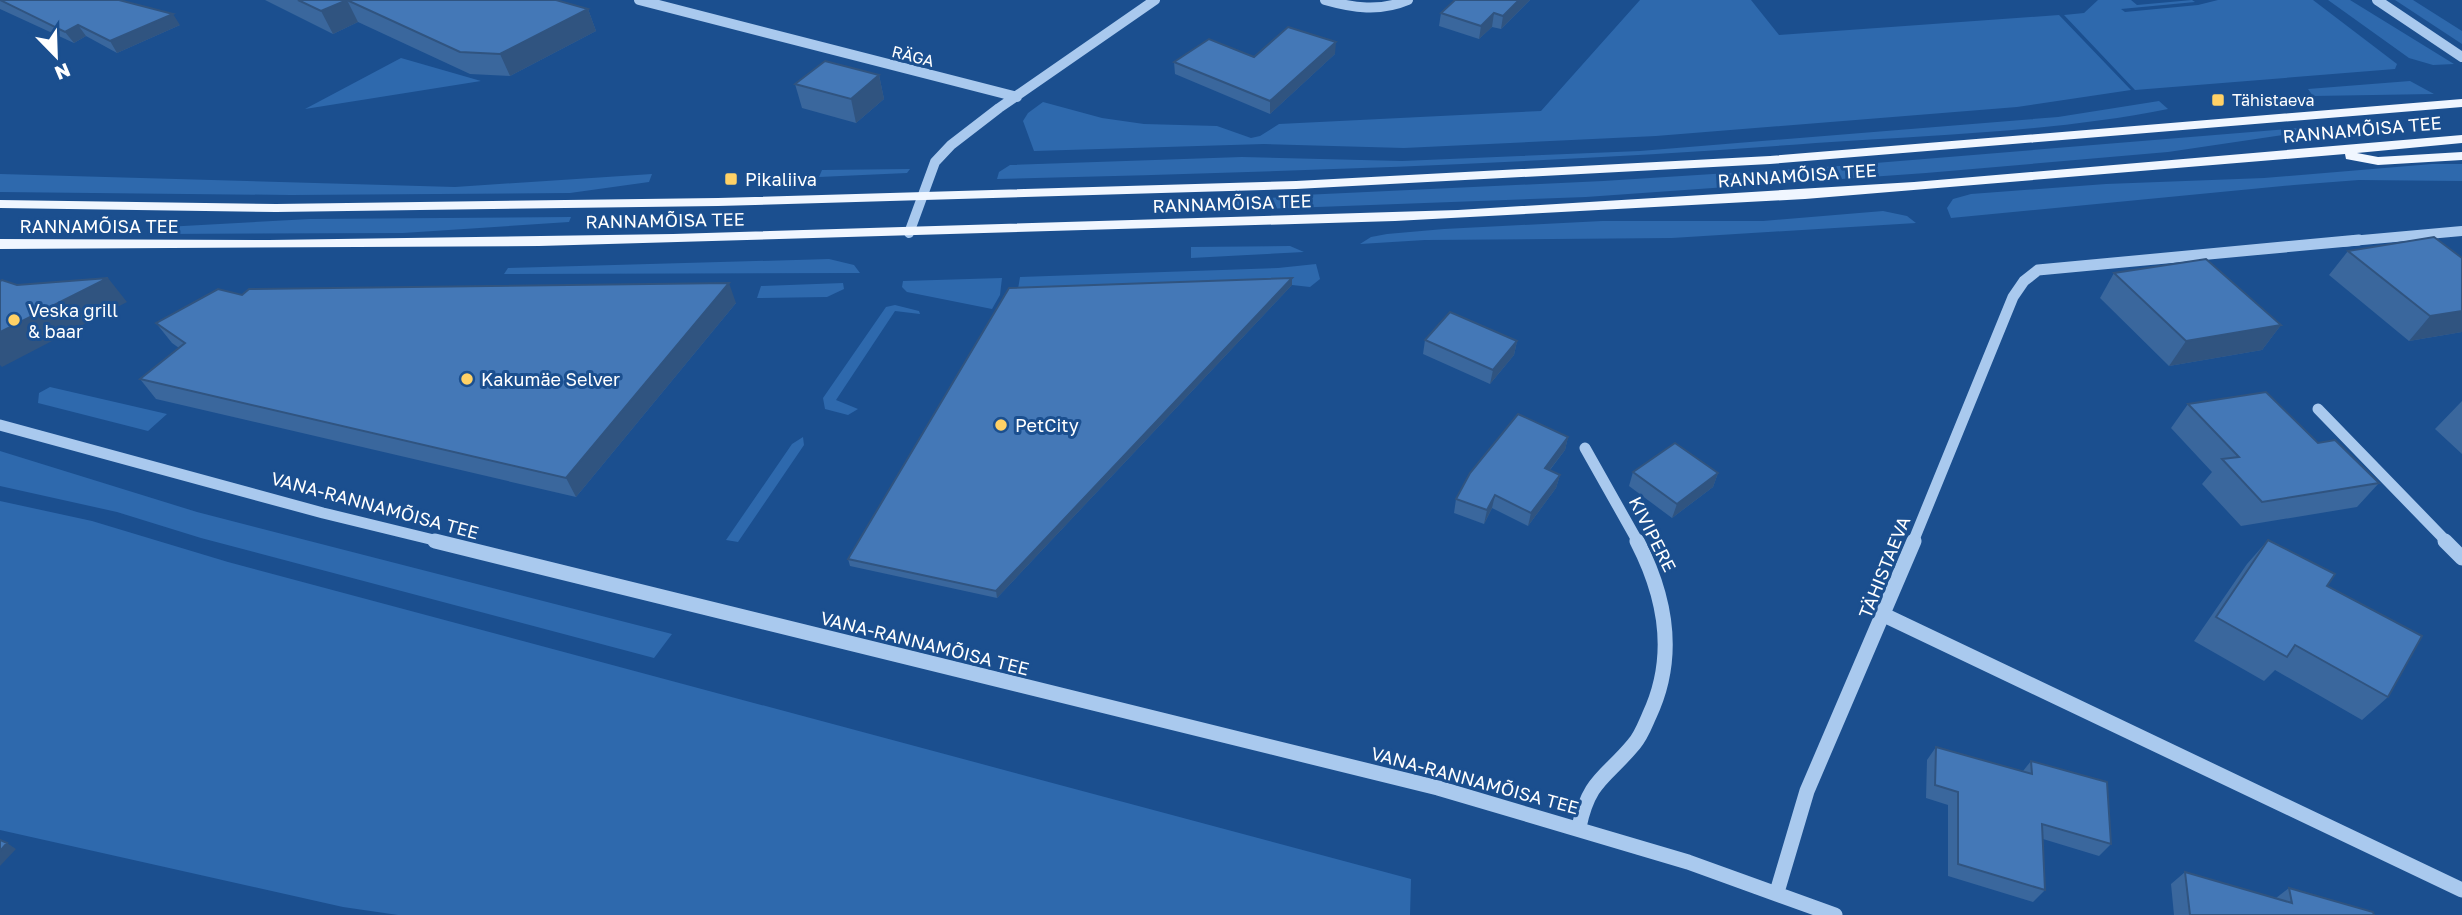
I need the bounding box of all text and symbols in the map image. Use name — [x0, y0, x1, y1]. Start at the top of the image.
north arrow — [21, 21, 91, 91]
street label: RÄGA — [890, 41, 937, 71]
text: N — [52, 59, 74, 86]
place label: Tähistaeva — [2232, 90, 2315, 110]
marker: Tähistaeva — [2210, 92, 2226, 108]
street label: RANNAMÕISA TEE — [2282, 111, 2442, 147]
street label: RANNAMÕISA TEE — [1717, 158, 1877, 192]
place label: Pikaliiva — [745, 168, 817, 190]
marker: Pikaliiva — [723, 171, 739, 187]
street label: RANNAMÕISA TEE — [1152, 189, 1312, 217]
street label: RANNAMÕISA TEE — [585, 208, 745, 232]
street label: RANNAMÕISA TEE — [19, 215, 179, 237]
place label: Veska grill & baar — [28, 299, 118, 342]
marker: Veska grill & baar — [6, 312, 22, 328]
place label: Kakumäe Selver — [481, 368, 620, 390]
marker: Kakumäe Selver — [459, 371, 475, 387]
place label: PetCity — [1015, 414, 1079, 436]
marker: PetCity — [993, 417, 1009, 433]
street label: VANA-RANNAMÕISA TEE — [269, 467, 481, 543]
street label: KIVIPERE — [1625, 493, 1681, 575]
street label: TÄHISTAEVA — [1854, 513, 1914, 621]
street label: VANA-RANNAMÕISA TEE — [818, 606, 1032, 680]
street label: VANA-RANNAMÕISA TEE — [1369, 742, 1581, 818]

